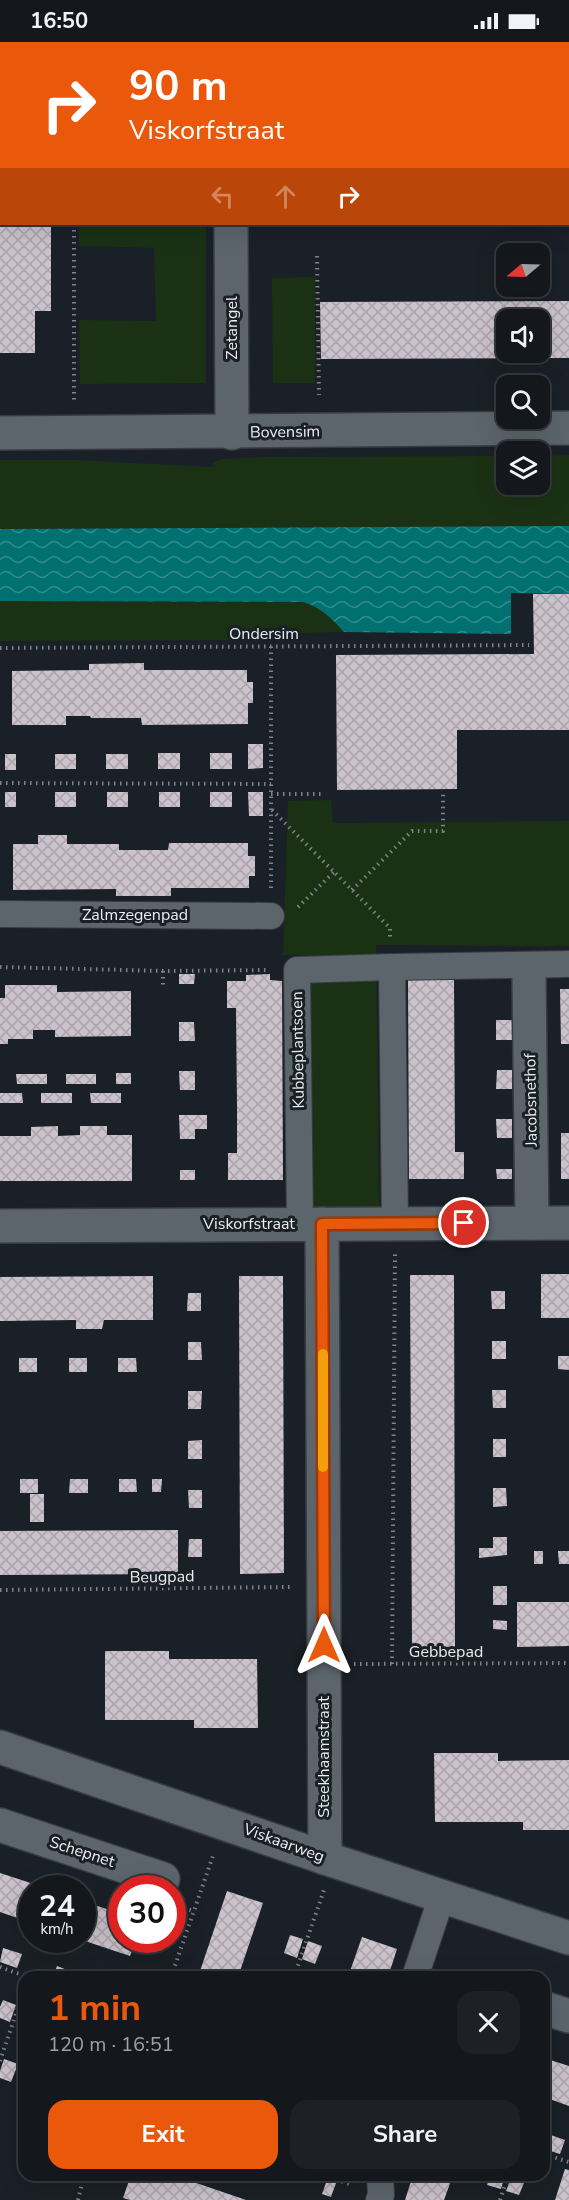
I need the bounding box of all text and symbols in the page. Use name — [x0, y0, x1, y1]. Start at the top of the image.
text: 16:50 — [30, 6, 88, 36]
text: 90 m — [129, 58, 228, 115]
icon: right — [30, 66, 108, 144]
text: Viskorfstraat — [129, 112, 284, 149]
icon: left — [206, 180, 239, 213]
icon: ahead — [269, 180, 302, 213]
icon: right — [332, 180, 365, 213]
north arrow — [496, 243, 550, 297]
map controls — [496, 243, 550, 495]
street label: Zetangel — [221, 296, 243, 360]
button: sound — [496, 309, 550, 363]
button: search — [496, 375, 550, 429]
street label: Bovensim — [250, 420, 320, 444]
button: layers — [496, 441, 550, 495]
street label: Ondersim — [229, 623, 299, 645]
street label: Zalmzegenpad — [82, 904, 188, 926]
street label: Kubbeplantsoen — [286, 991, 310, 1109]
street label: Jacobsnethof — [519, 1053, 543, 1148]
pin — [438, 1197, 489, 1248]
icon: arrive — [447, 1206, 480, 1239]
street label: Viskorfstraat — [202, 1213, 295, 1235]
street label: Beugpad — [129, 1565, 195, 1589]
position arrow — [292, 1613, 356, 1677]
street label: Gebbepad — [409, 1641, 483, 1663]
street label: Steekhaamstraat — [313, 1696, 335, 1818]
street label: Viskaarweg — [239, 1818, 328, 1868]
street label: Schepnet — [47, 1831, 118, 1873]
speed limit sign: 30 — [108, 1875, 186, 1953]
text: 24 — [39, 1886, 75, 1927]
text: km/h — [40, 1919, 74, 1939]
text: 1 min — [48, 1984, 141, 2033]
button: close — [457, 1991, 520, 2054]
text: 120 m · 16:51 — [48, 2031, 174, 2058]
button: Exit — [48, 2100, 278, 2169]
button: Share — [290, 2100, 520, 2169]

